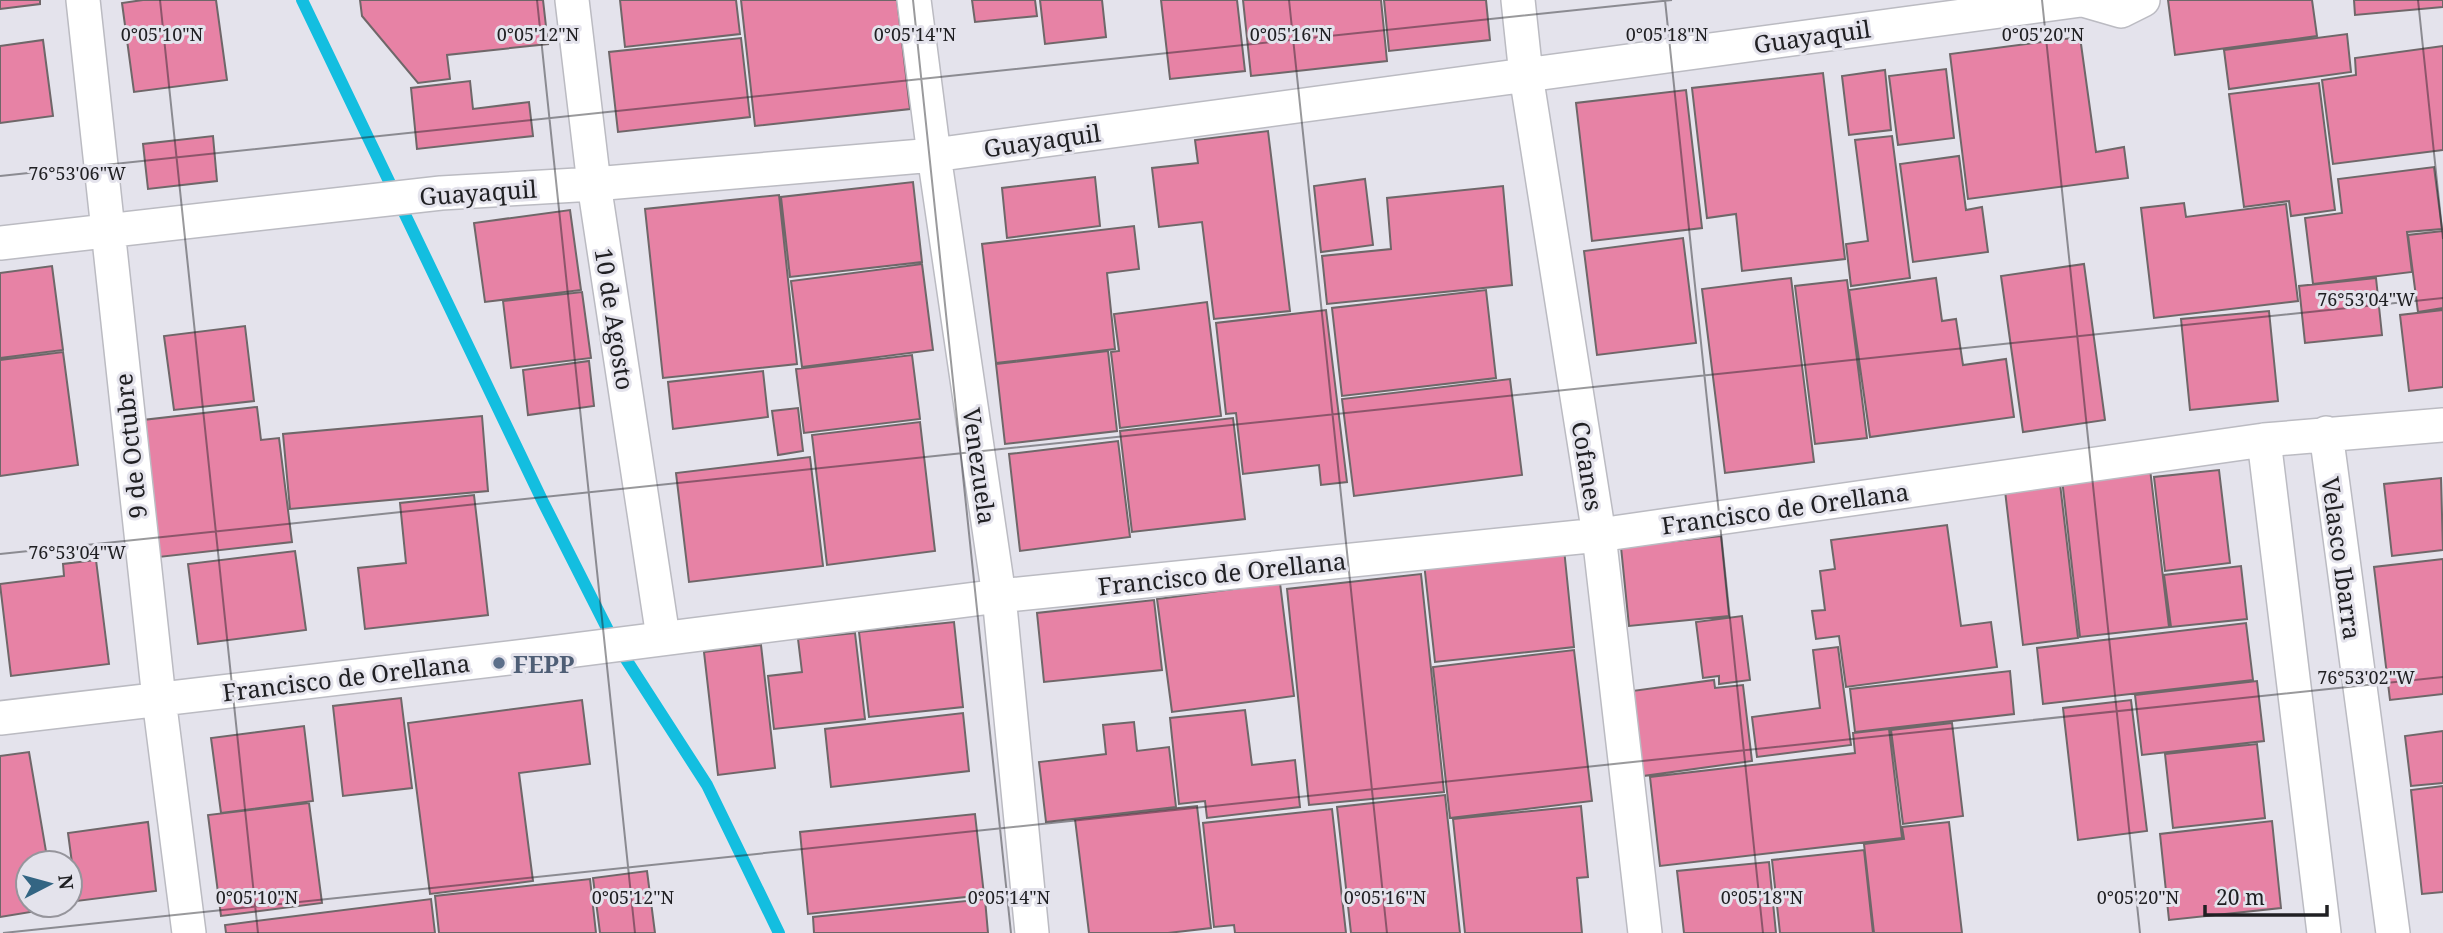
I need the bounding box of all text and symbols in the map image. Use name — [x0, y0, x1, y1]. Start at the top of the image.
street label: Guayaquil — [1751, 11, 1873, 61]
text: 0°05'10"N — [121, 22, 204, 46]
text: 0°05'12"N — [497, 22, 580, 46]
text: 0°05'14"N — [874, 22, 957, 46]
text: 0°05'16"N — [1250, 22, 1333, 46]
text: 0°05'18"N — [1626, 22, 1709, 46]
text: 0°05'20"N — [2002, 22, 2085, 46]
street label: Guayaquil — [981, 115, 1103, 165]
text: 76°53'06"W — [28, 161, 126, 185]
street label: Guayaquil — [418, 171, 538, 213]
street label: 10 de Agosto — [588, 246, 642, 392]
text: 76°53'04"W — [2317, 287, 2415, 311]
street label: 9 de Octubre — [106, 372, 154, 520]
street label: Venezuela — [956, 406, 1004, 526]
street label: Cofanes — [1565, 419, 1611, 513]
street label: Francisco de Orellana — [1659, 474, 1911, 542]
street label: Velasco Ibarra — [2314, 475, 2370, 641]
text: 76°53'04"W — [28, 540, 126, 564]
street label: Francisco de Orellana — [1096, 544, 1348, 602]
street label: Francisco de Orellana — [220, 645, 472, 709]
place label: FEPP — [513, 647, 574, 680]
marker: FEPP — [491, 655, 507, 671]
text: 76°53'02"W — [2317, 665, 2415, 689]
north arrow — [14, 849, 84, 919]
text: N — [52, 873, 80, 891]
scale bar — [2205, 874, 2328, 918]
text: 20 m — [2216, 883, 2265, 911]
text: 0°05'10"N — [216, 885, 299, 909]
text: 0°05'12"N — [592, 885, 675, 909]
text: 0°05'14"N — [968, 885, 1051, 909]
text: 0°05'16"N — [1344, 885, 1427, 909]
text: 0°05'18"N — [1721, 885, 1804, 909]
text: 0°05'20"N — [2097, 885, 2180, 909]

